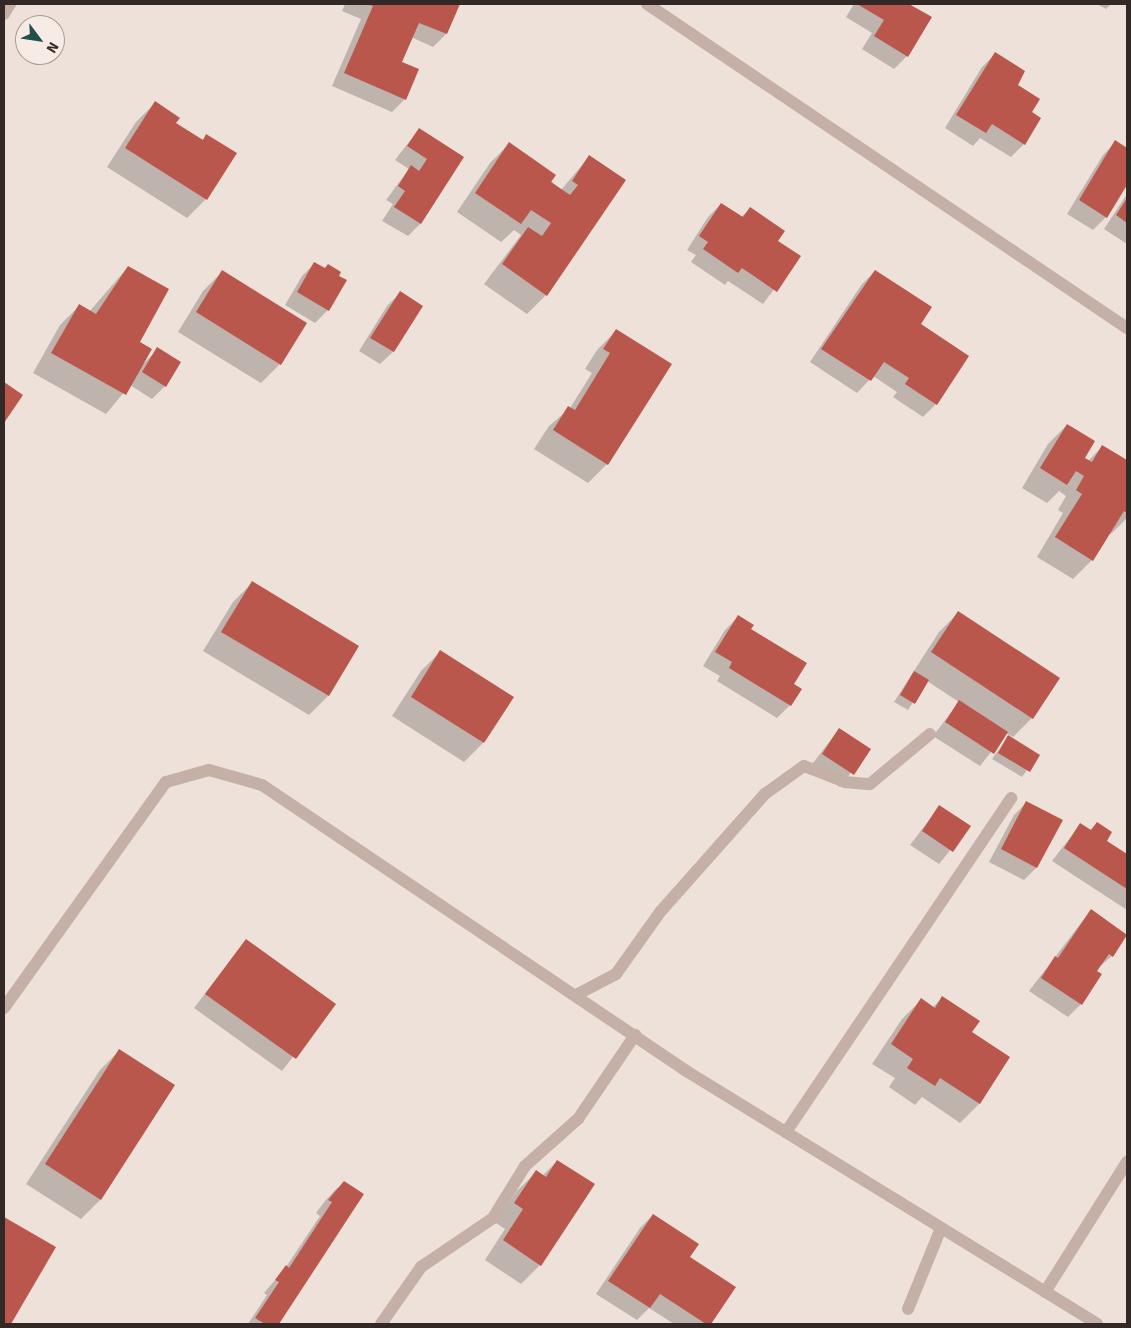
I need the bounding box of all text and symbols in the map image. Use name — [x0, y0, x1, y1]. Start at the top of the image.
north arrow — [15, 15, 65, 65]
text: N — [43, 39, 62, 56]

